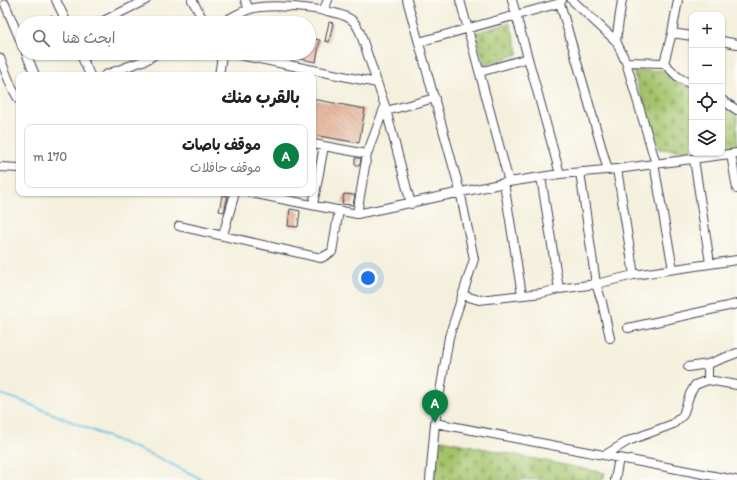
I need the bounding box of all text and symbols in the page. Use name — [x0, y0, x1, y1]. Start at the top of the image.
map controls — [689, 12, 725, 156]
button: + — [689, 12, 725, 48]
search box — [16, 16, 316, 60]
icon: search — [30, 27, 52, 49]
text: ابحث هنا — [62, 29, 116, 47]
button: − — [689, 48, 725, 84]
button: locate — [689, 84, 725, 120]
text: بالقرب منك — [222, 87, 300, 107]
button: layers — [689, 120, 725, 156]
text: موقف باصات — [182, 136, 261, 154]
text: 170 m — [33, 149, 67, 164]
text: A — [282, 149, 290, 164]
text: موقف حافلات — [190, 160, 261, 175]
your location — [358, 268, 378, 288]
pin: A — [422, 390, 448, 423]

